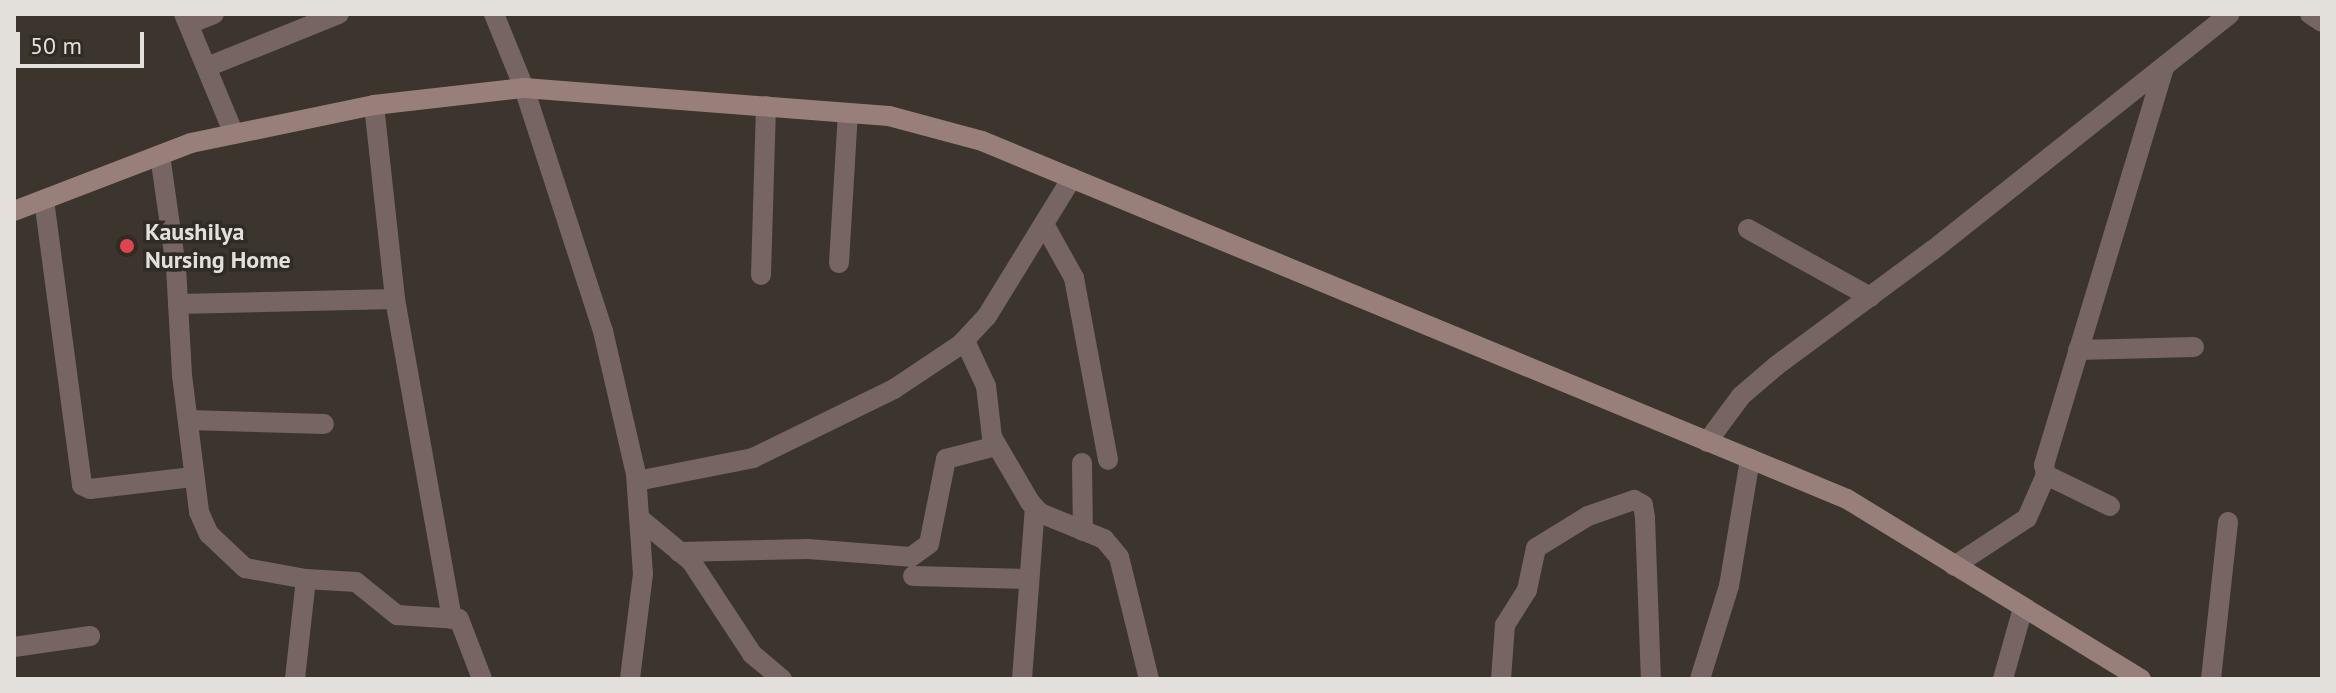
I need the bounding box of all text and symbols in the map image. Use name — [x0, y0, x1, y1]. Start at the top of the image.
scale bar — [20, 16, 148, 66]
text: 50 m — [30, 30, 82, 61]
place label: Kaushilya Nursing Home — [145, 218, 291, 274]
marker: Kaushilya Nursing Home — [116, 235, 138, 257]

